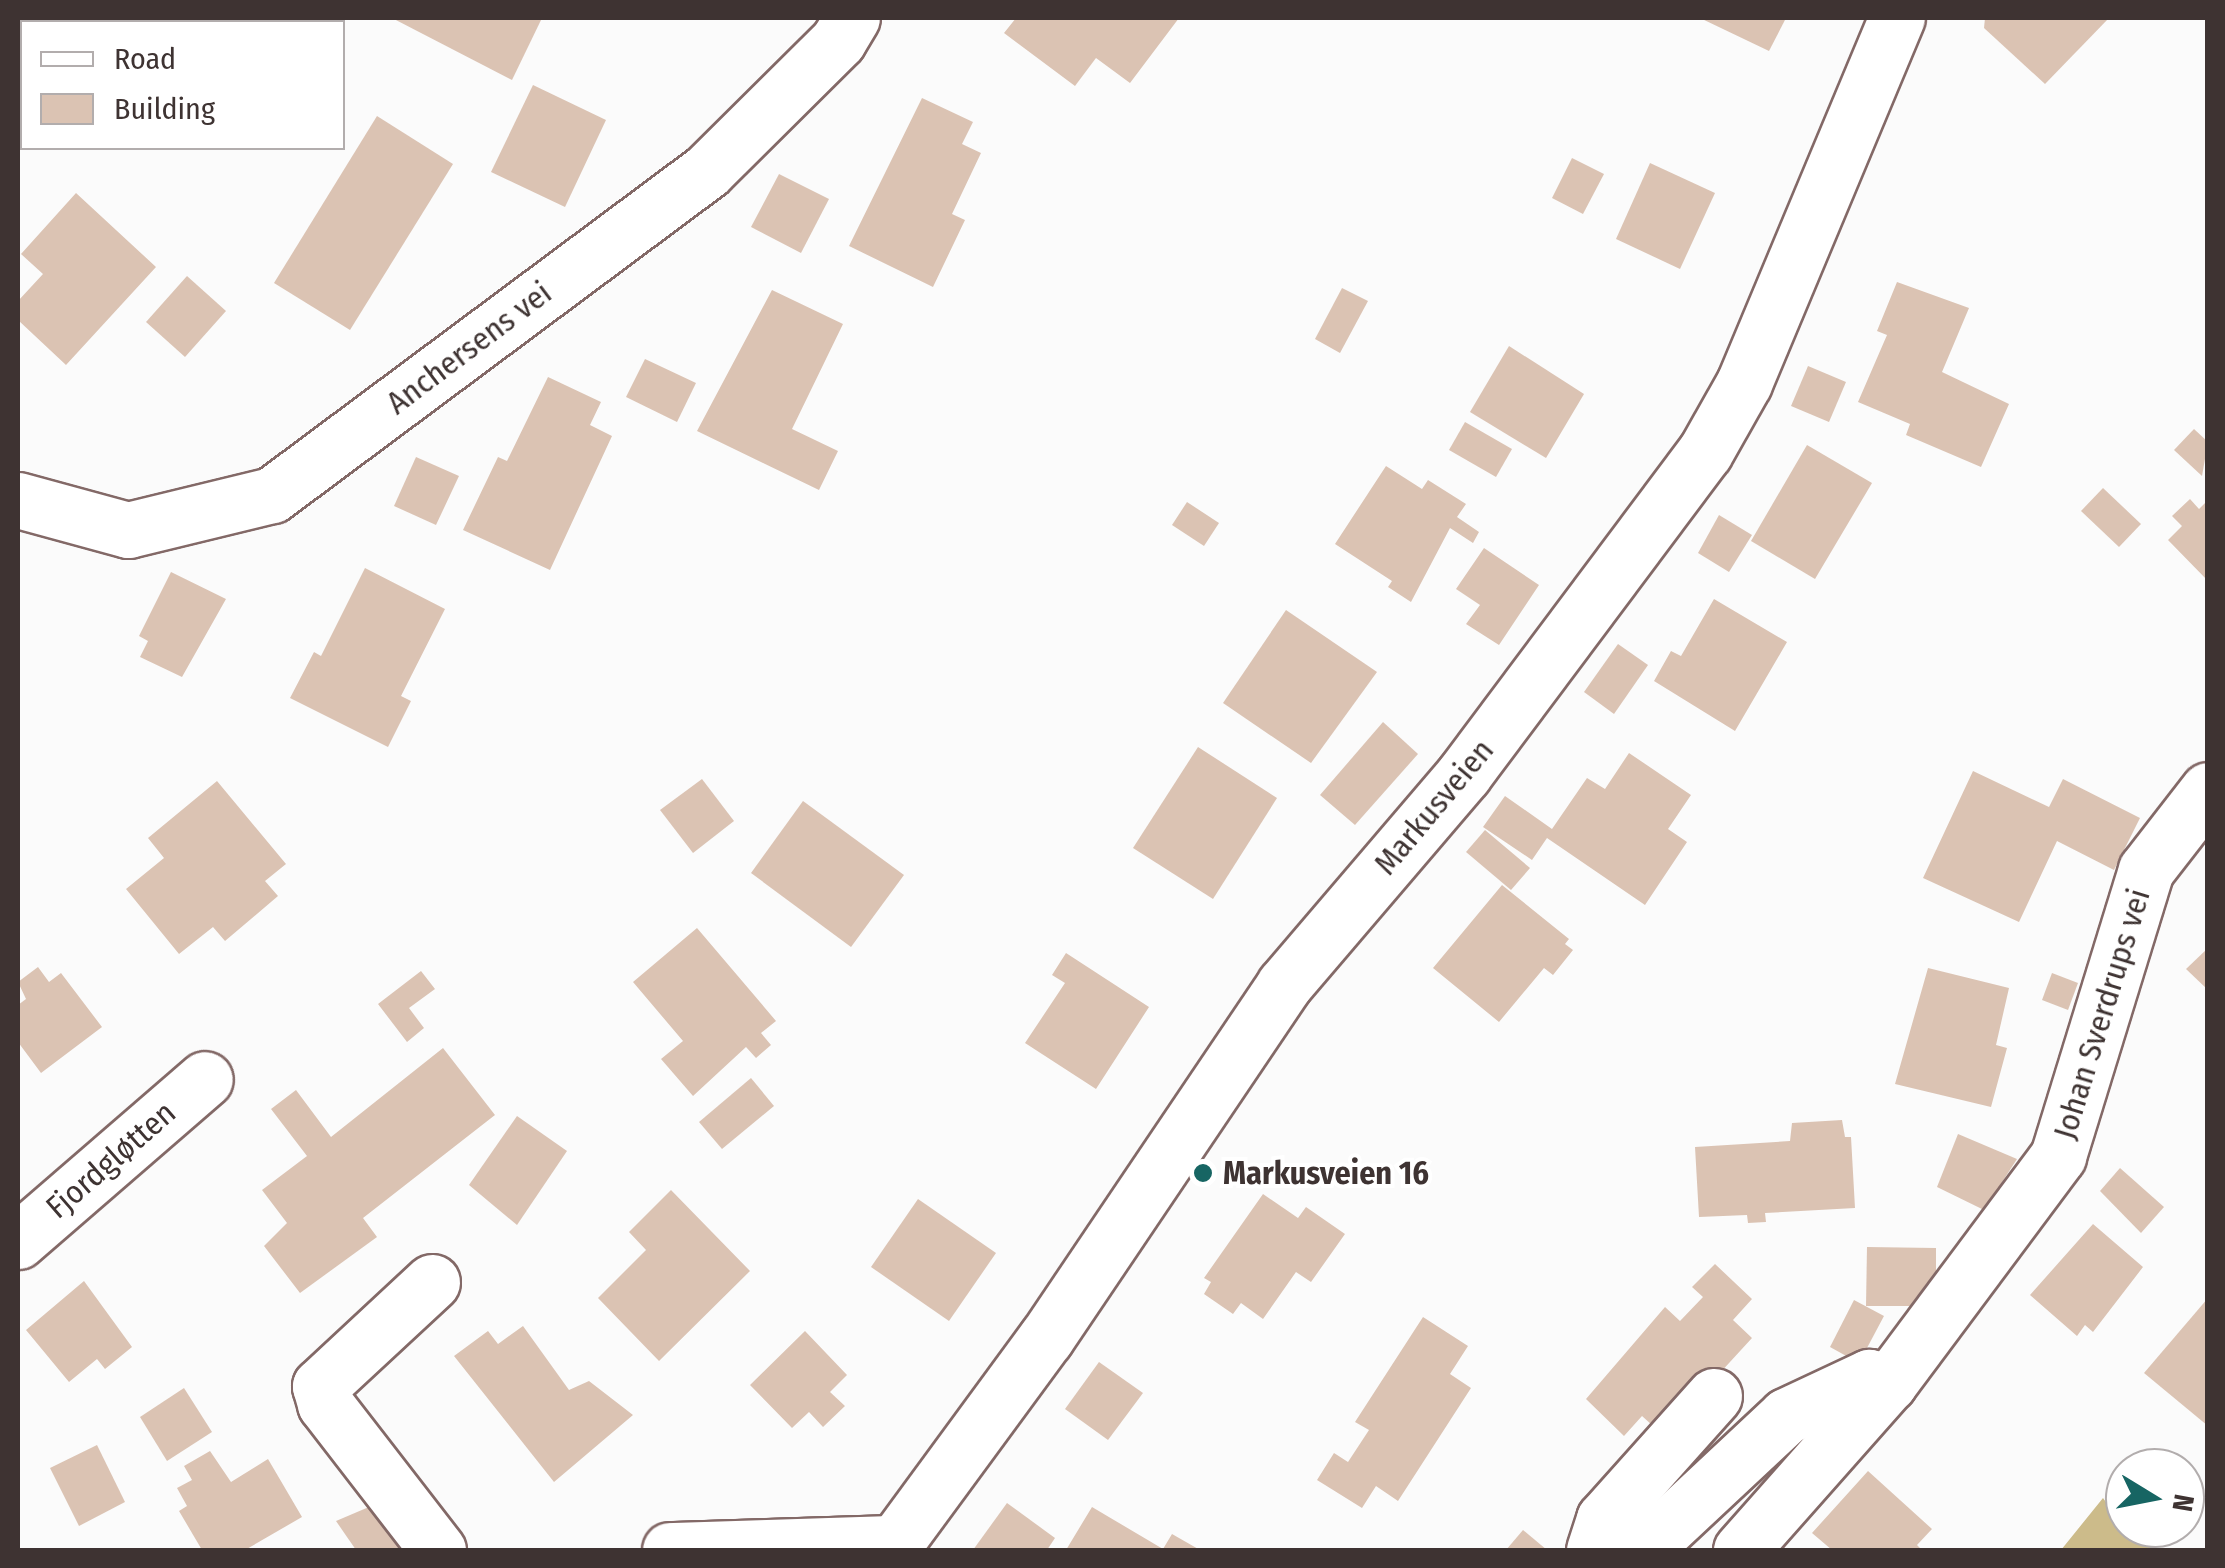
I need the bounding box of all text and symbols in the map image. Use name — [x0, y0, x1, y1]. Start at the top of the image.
legend — [20, 20, 345, 150]
text: Road — [114, 41, 176, 77]
text: Building — [114, 91, 215, 127]
street label: Anchersens vei — [379, 274, 559, 422]
street label: Markusveien — [1366, 731, 1502, 883]
street label: Johan Sverdrups vei — [2046, 884, 2158, 1144]
street label: Fjordgløtten — [39, 1093, 183, 1227]
place label: Markusveien 16 — [1223, 1154, 1429, 1192]
marker: Markusveien 16 — [1192, 1162, 1214, 1184]
north arrow — [2105, 1448, 2205, 1548]
text: N — [2165, 1492, 2201, 1514]

